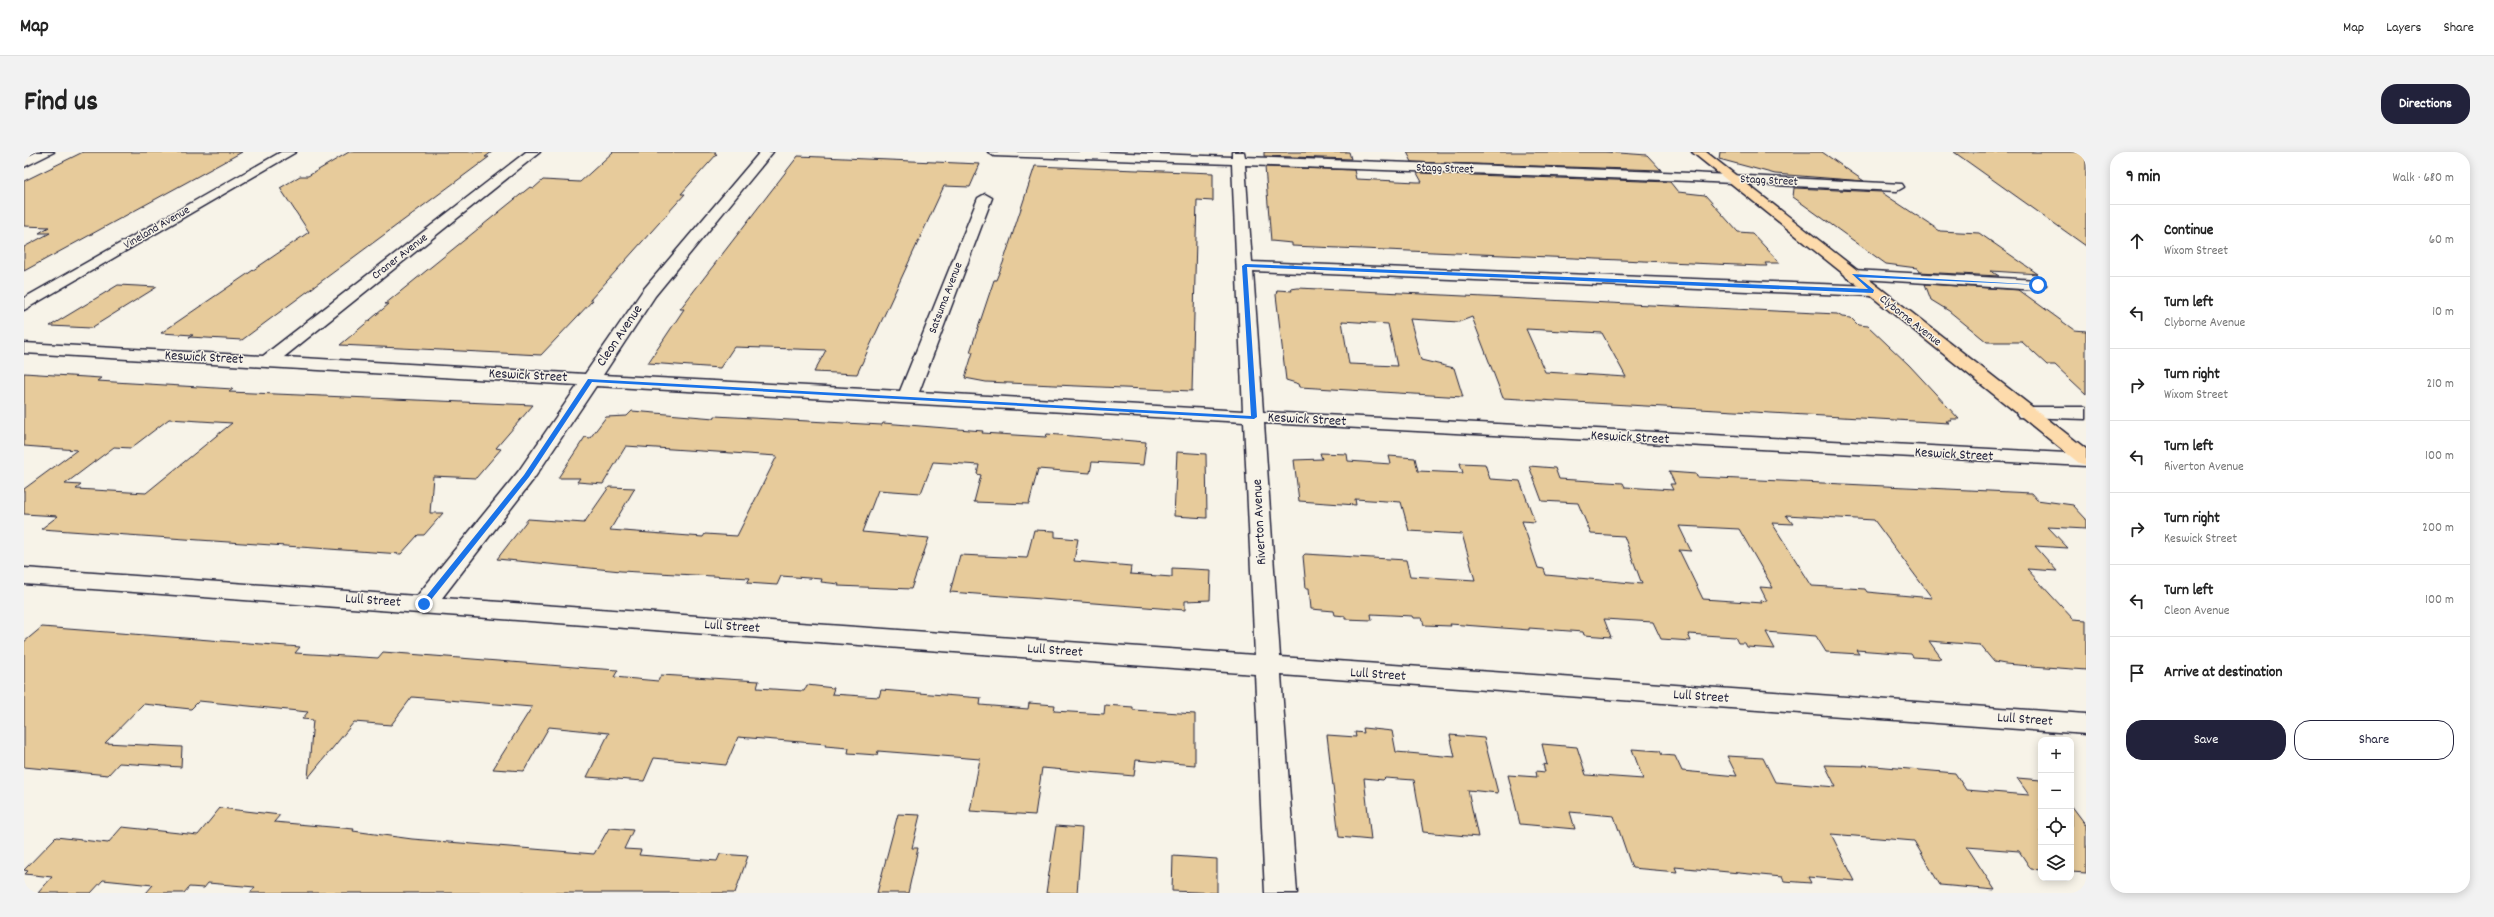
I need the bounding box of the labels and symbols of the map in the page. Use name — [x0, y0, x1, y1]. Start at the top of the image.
street label: Stagg Street — [1416, 159, 1475, 179]
street label: Stagg Street — [1740, 171, 1799, 191]
street label: Vineland Avenue — [121, 202, 193, 254]
street label: Craner Avenue — [368, 230, 432, 284]
street label: Satsuma Avenue — [925, 260, 967, 336]
route start — [2029, 276, 2047, 294]
street label: Clyborne Avenue — [1875, 291, 1945, 351]
street label: Cleon Avenue — [592, 301, 648, 371]
street label: Keswick Street — [164, 346, 244, 370]
street label: Keswick Street — [488, 364, 568, 388]
street label: Keswick Street — [1267, 408, 1347, 432]
street label: Keswick Street — [1590, 426, 1670, 450]
street label: Keswick Street — [1914, 443, 1994, 467]
street label: Riverton Avenue — [1248, 479, 1272, 565]
street label: Lull Street — [345, 589, 401, 613]
route end — [415, 595, 433, 613]
street label: Lull Street — [704, 615, 760, 639]
street label: Lull Street — [1027, 639, 1083, 663]
street label: Lull Street — [1350, 663, 1406, 687]
street label: Lull Street — [1673, 685, 1729, 709]
street label: Lull Street — [1997, 708, 2053, 732]

